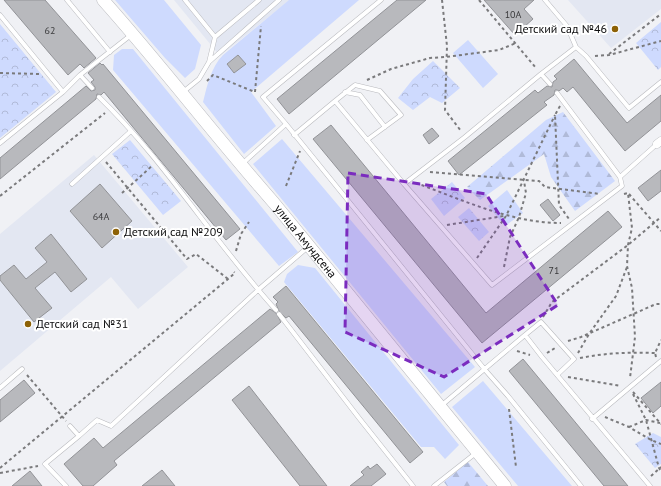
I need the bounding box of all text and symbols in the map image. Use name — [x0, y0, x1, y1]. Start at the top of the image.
house number: 10А — [505, 8, 522, 21]
place label: Детский сад №46 — [515, 21, 607, 36]
house number: 62 — [45, 24, 55, 37]
marker: Детский сад №46 — [610, 24, 620, 34]
street label: улица Амундсена — [271, 201, 340, 281]
house number: 64А — [93, 210, 110, 223]
place label: Детский сад №209 — [124, 224, 223, 239]
marker: Детский сад №209 — [111, 227, 121, 237]
house number: 71 — [549, 264, 559, 277]
place label: Детский сад №31 — [36, 316, 128, 331]
marker: Детский сад №31 — [23, 319, 33, 329]

